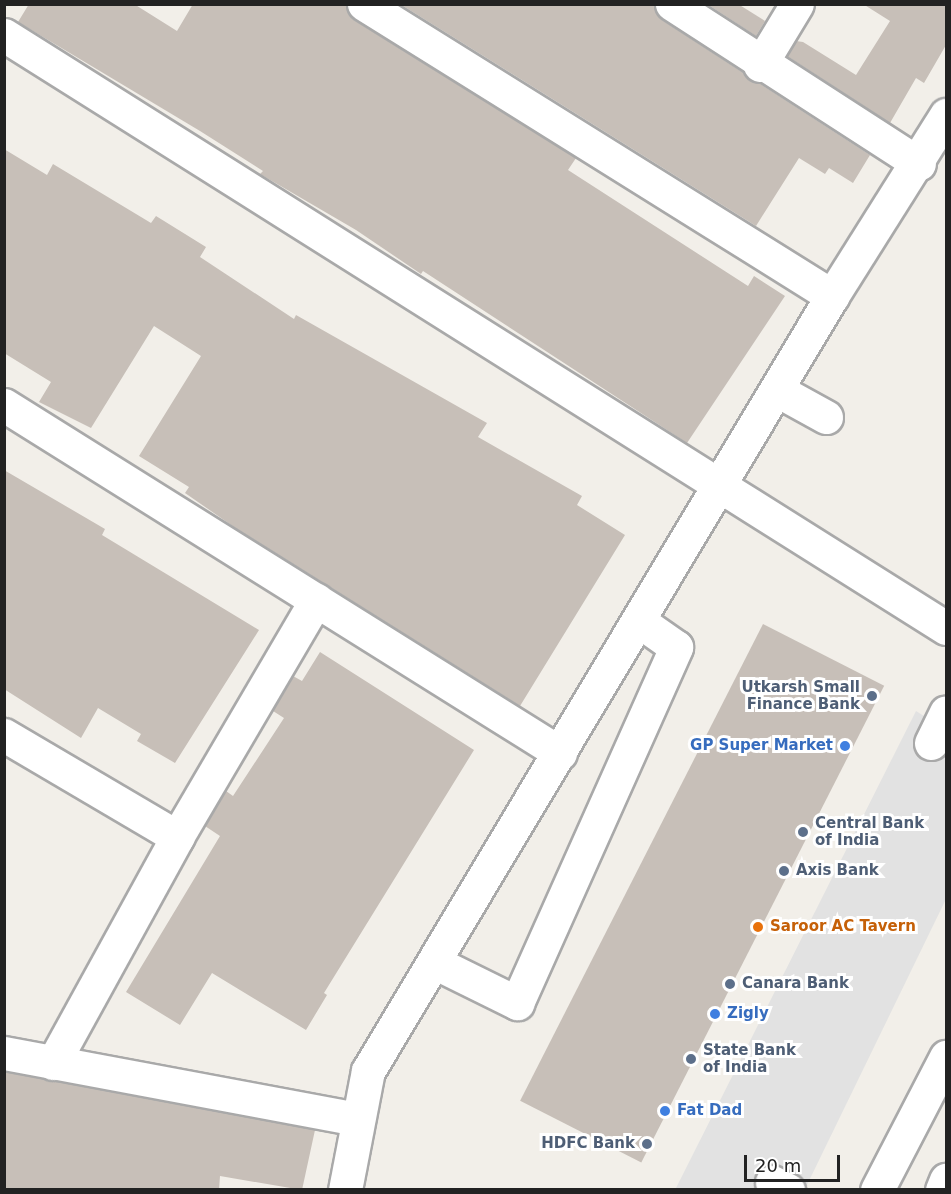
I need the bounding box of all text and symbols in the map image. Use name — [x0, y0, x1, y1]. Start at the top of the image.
place label: Utkarsh Small Finance Bank — [741, 678, 860, 713]
marker: Utkarsh Small Finance Bank — [865, 689, 879, 703]
place label: GP Super Market — [690, 737, 833, 755]
marker: GP Super Market — [838, 739, 852, 753]
place label: Central Bank of India — [815, 814, 924, 849]
marker: Central Bank of India — [796, 825, 810, 839]
place label: Axis Bank — [796, 862, 879, 880]
marker: Axis Bank — [777, 864, 791, 878]
place label: Saroor AC Tavern — [770, 918, 916, 936]
marker: Saroor AC Tavern — [751, 920, 765, 934]
place label: Canara Bank — [742, 975, 849, 993]
marker: Canara Bank — [723, 977, 737, 991]
place label: Zigly — [727, 1005, 769, 1023]
marker: Zigly — [708, 1007, 722, 1021]
place label: State Bank of India — [703, 1041, 796, 1076]
marker: State Bank of India — [684, 1052, 698, 1066]
place label: Fat Dad — [677, 1102, 742, 1120]
marker: Fat Dad — [658, 1104, 672, 1118]
place label: HDFC Bank — [541, 1135, 635, 1153]
marker: HDFC Bank — [640, 1137, 654, 1151]
scale bar — [747, 1143, 843, 1181]
text: 20 m — [755, 1155, 801, 1176]

